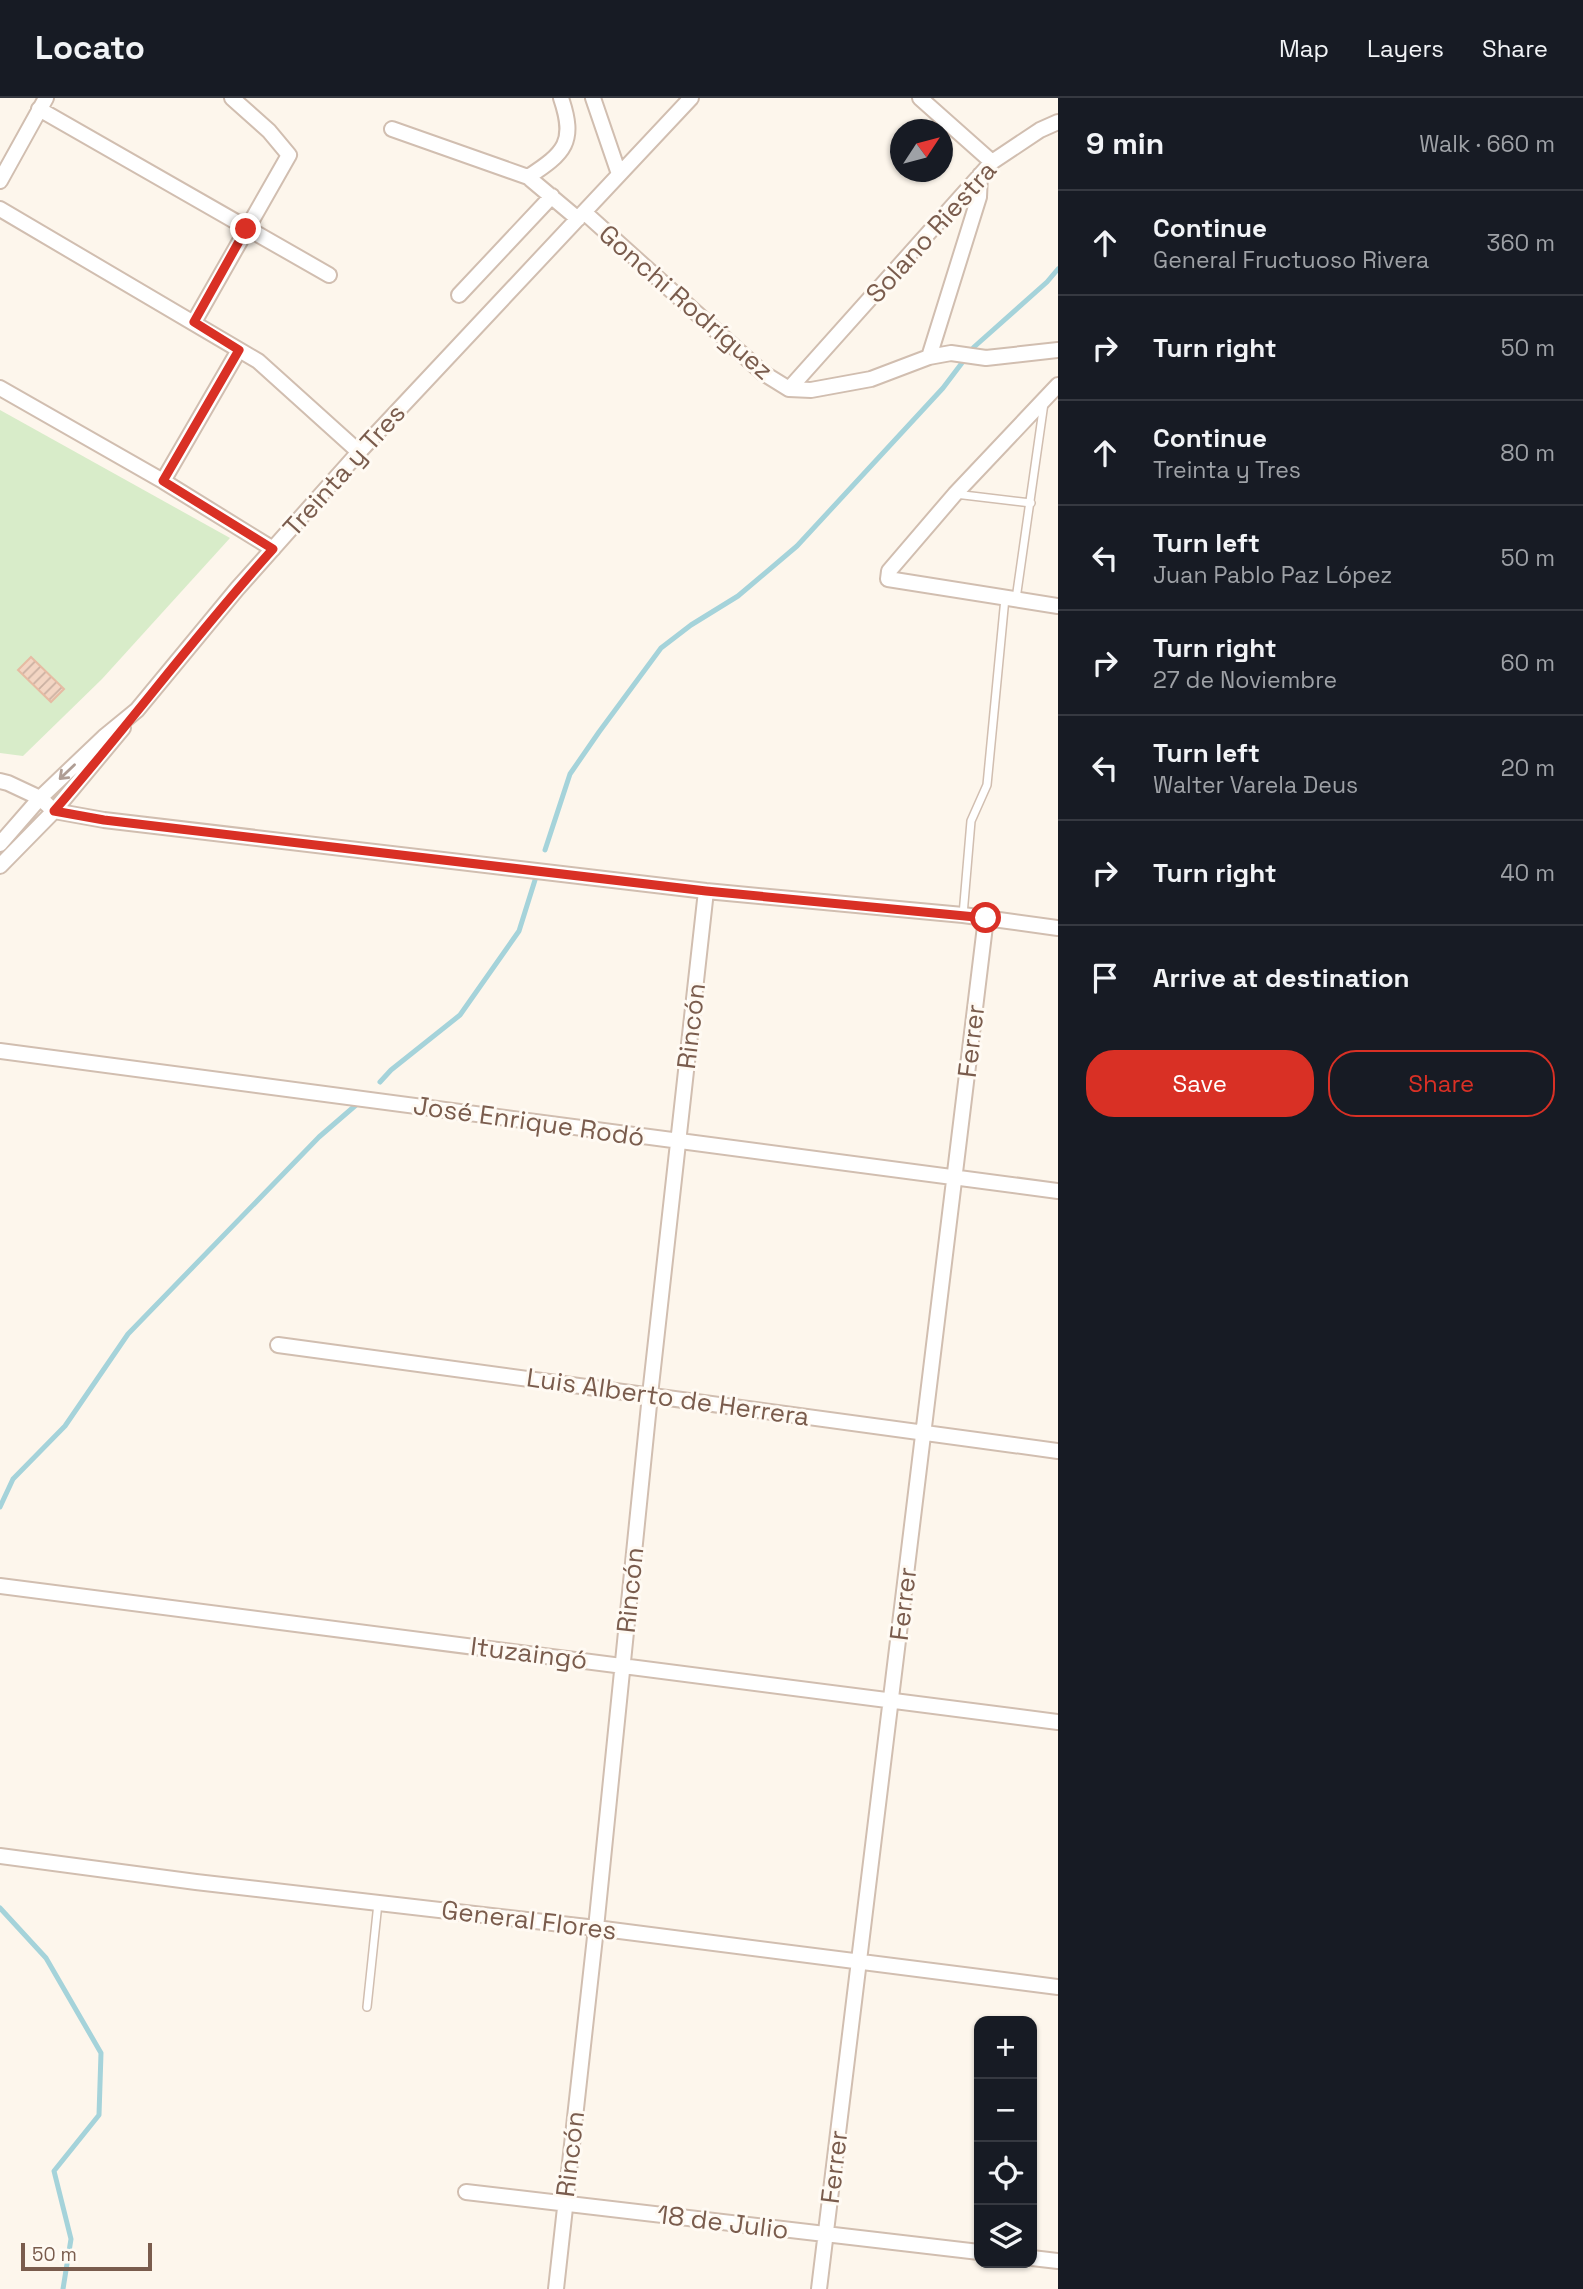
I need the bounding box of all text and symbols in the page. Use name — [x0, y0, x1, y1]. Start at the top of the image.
text: Locato — [35, 27, 145, 69]
text: Map — [1279, 33, 1329, 64]
text: Layers — [1367, 33, 1444, 64]
text: Share — [1482, 33, 1548, 64]
north arrow — [890, 119, 953, 182]
text: 9 min — [1086, 124, 1164, 163]
text: Walk · 660 m — [1419, 129, 1555, 159]
street label: Solano Riestra — [858, 154, 1004, 310]
text: Continue — [1153, 211, 1267, 245]
route end — [230, 213, 261, 244]
street label: Gonchi Rodríguez — [592, 217, 780, 387]
icon: ahead — [1086, 224, 1124, 262]
text: 360 m — [1487, 228, 1555, 258]
text: General Fructuoso Rivera — [1153, 245, 1429, 275]
icon: right — [1086, 329, 1124, 367]
text: Turn right — [1153, 331, 1277, 365]
text: 50 m — [1501, 333, 1555, 363]
street label: Treinta y Tres — [275, 397, 413, 543]
text: Continue — [1153, 421, 1267, 455]
icon: ahead — [1086, 434, 1124, 472]
text: 80 m — [1500, 438, 1555, 468]
text: Treinta y Tres — [1153, 455, 1301, 485]
text: Turn left — [1153, 526, 1260, 560]
icon: left — [1086, 539, 1124, 577]
text: 50 m — [1501, 543, 1555, 573]
text: Juan Pablo Paz López — [1153, 560, 1392, 590]
text: Turn right — [1153, 631, 1277, 665]
icon: right — [1086, 644, 1124, 682]
text: 60 m — [1500, 648, 1555, 678]
text: 27 de Noviembre — [1153, 665, 1337, 695]
text: Turn left — [1153, 736, 1260, 770]
icon: left — [1086, 749, 1124, 787]
text: 20 m — [1501, 753, 1555, 783]
one-way arrow — [59, 763, 76, 780]
text: Walter Varela Deus — [1153, 770, 1358, 800]
icon: right — [1086, 854, 1124, 892]
text: Turn right — [1153, 856, 1277, 890]
text: 40 m — [1500, 858, 1555, 888]
route start — [970, 902, 1001, 933]
icon: arrive — [1086, 959, 1124, 997]
text: Arrive at destination — [1153, 961, 1410, 995]
street label: Rincón — [669, 981, 713, 1071]
street label: Ferrer — [950, 1002, 992, 1080]
button: Save — [1086, 1050, 1314, 1117]
button: Share — [1328, 1050, 1555, 1117]
street label: José Enrique Rodó — [411, 1088, 647, 1154]
street label: Luis Alberto de Herrera — [524, 1360, 812, 1434]
street label: Rincón — [609, 1545, 651, 1635]
street label: Ferrer — [882, 1565, 924, 1643]
street label: Ituzaingó — [469, 1629, 589, 1677]
street label: General Flores — [440, 1892, 618, 1948]
map controls — [974, 2016, 1037, 2268]
button: + — [974, 2016, 1037, 2079]
button: − — [974, 2079, 1037, 2142]
street label: Rincón — [548, 2109, 592, 2199]
street label: Ferrer — [813, 2128, 855, 2206]
button: locate — [974, 2142, 1037, 2205]
street label: 18 de Julio — [655, 2197, 791, 2247]
button: layers — [974, 2205, 1037, 2268]
scale bar — [21, 2240, 152, 2272]
text: 50 m — [32, 2242, 77, 2267]

